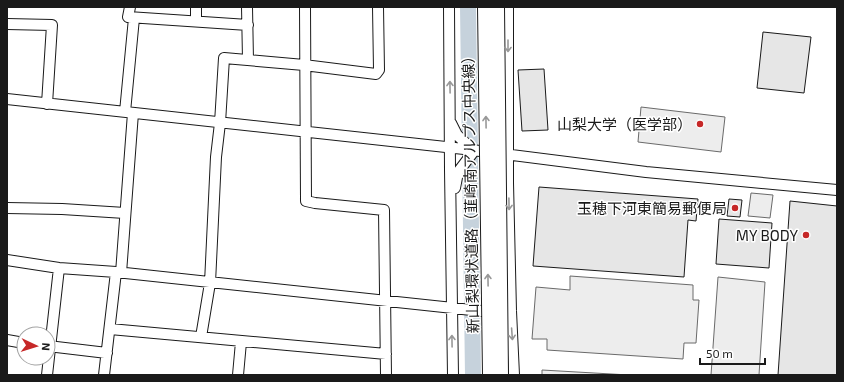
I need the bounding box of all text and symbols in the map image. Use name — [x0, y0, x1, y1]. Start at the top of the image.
one-way arrow — [504, 39, 512, 52]
street label: 新山梨環状道路（韮崎南アルプス中央線） — [459, 48, 481, 334]
one-way arrow — [446, 81, 454, 94]
place label: 山梨大学（医学部） — [557, 115, 692, 133]
one-way arrow — [482, 116, 490, 129]
marker: 山梨大学（医学部） — [695, 119, 705, 129]
one-way arrow — [505, 197, 513, 210]
place label: 玉穂下河東簡易郵便局 — [577, 199, 727, 217]
marker: 玉穂下河東簡易郵便局 — [730, 203, 740, 213]
place label: MY BODY — [736, 226, 798, 244]
marker: MY BODY — [801, 230, 811, 240]
one-way arrow — [484, 274, 492, 287]
north arrow — [16, 326, 56, 366]
one-way arrow — [509, 327, 516, 340]
one-way arrow — [448, 335, 456, 348]
scale bar — [700, 340, 765, 366]
text: N — [40, 342, 53, 351]
text: 50 m — [706, 346, 733, 360]

